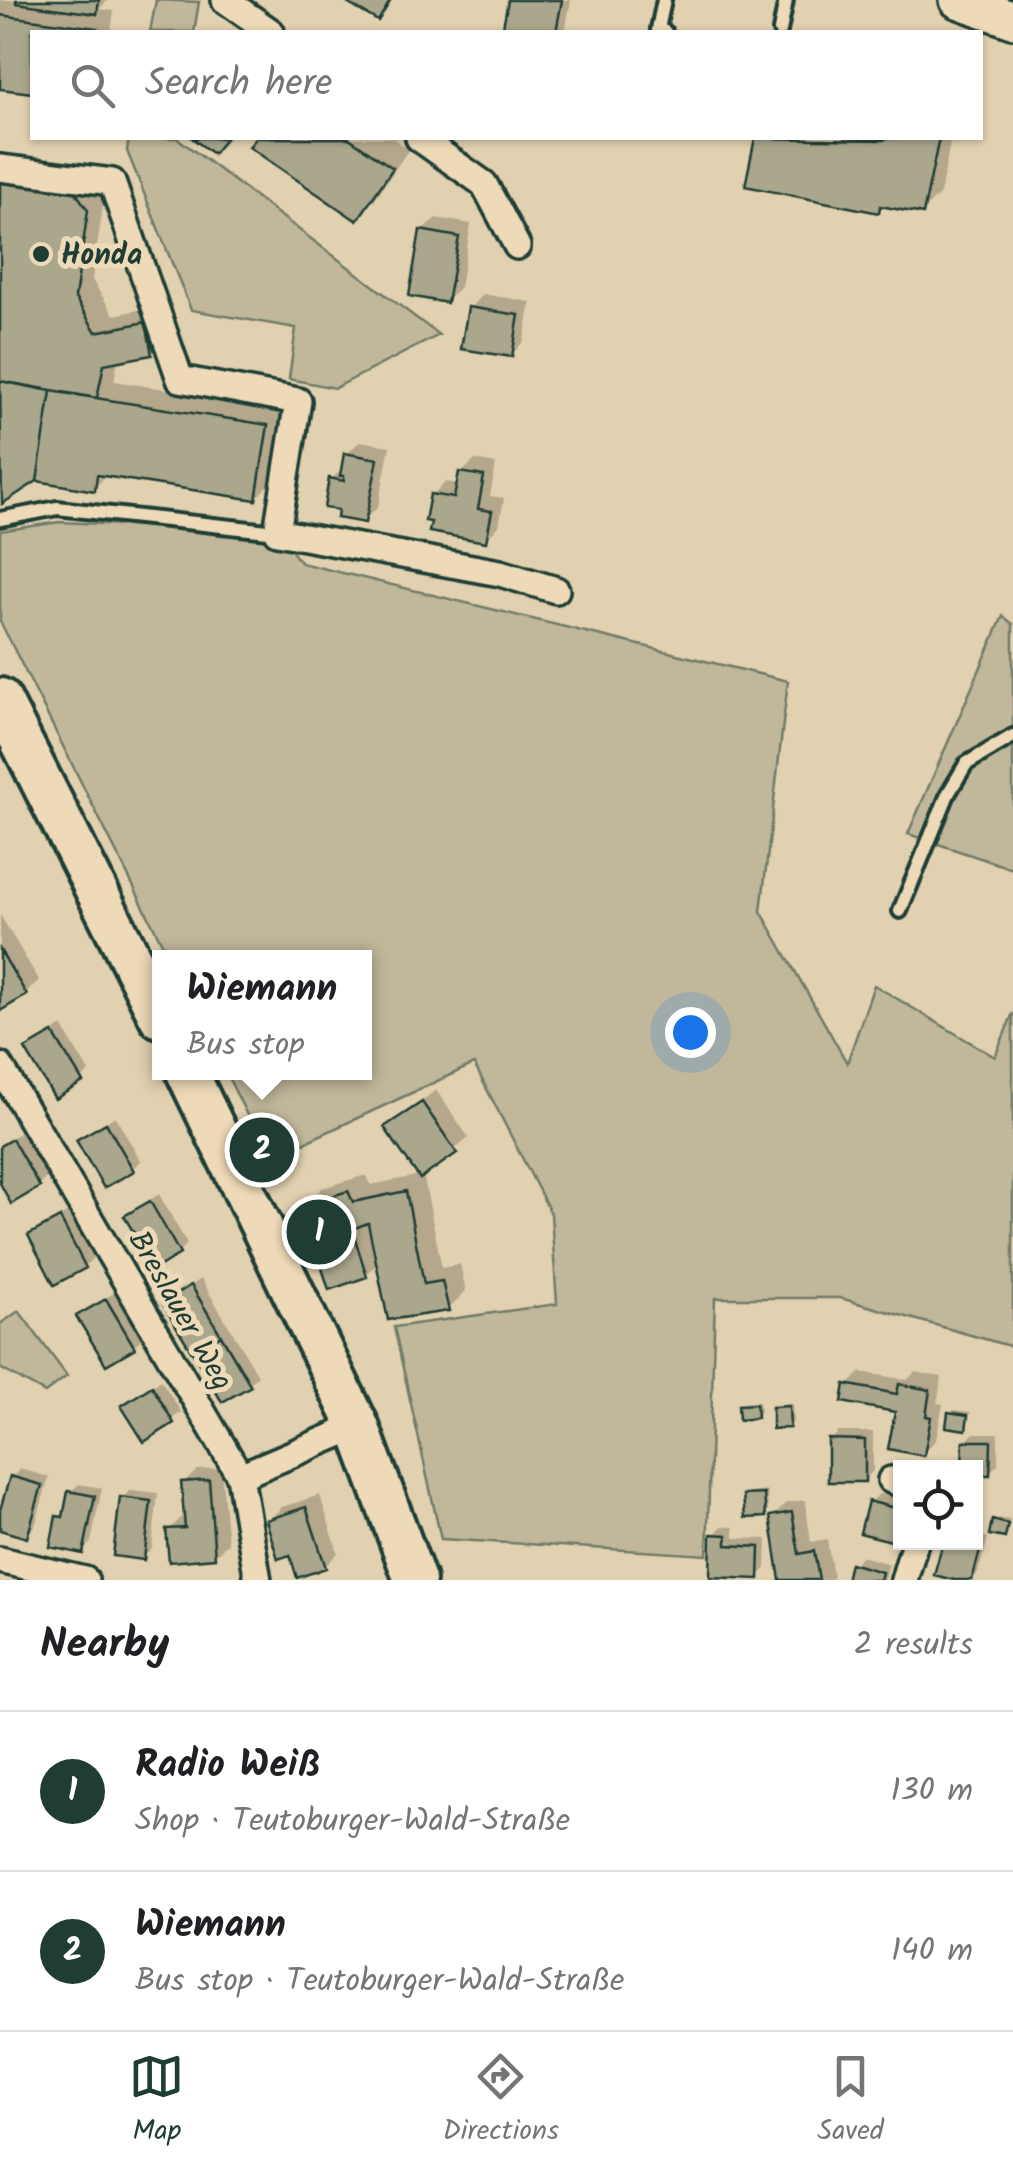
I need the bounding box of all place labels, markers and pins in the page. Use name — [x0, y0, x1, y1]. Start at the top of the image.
place label: Honda — [61, 232, 142, 280]
marker: Honda — [30, 243, 52, 265]
pin: 2 — [230, 1112, 294, 1188]
pin: 1 — [286, 1194, 352, 1270]

